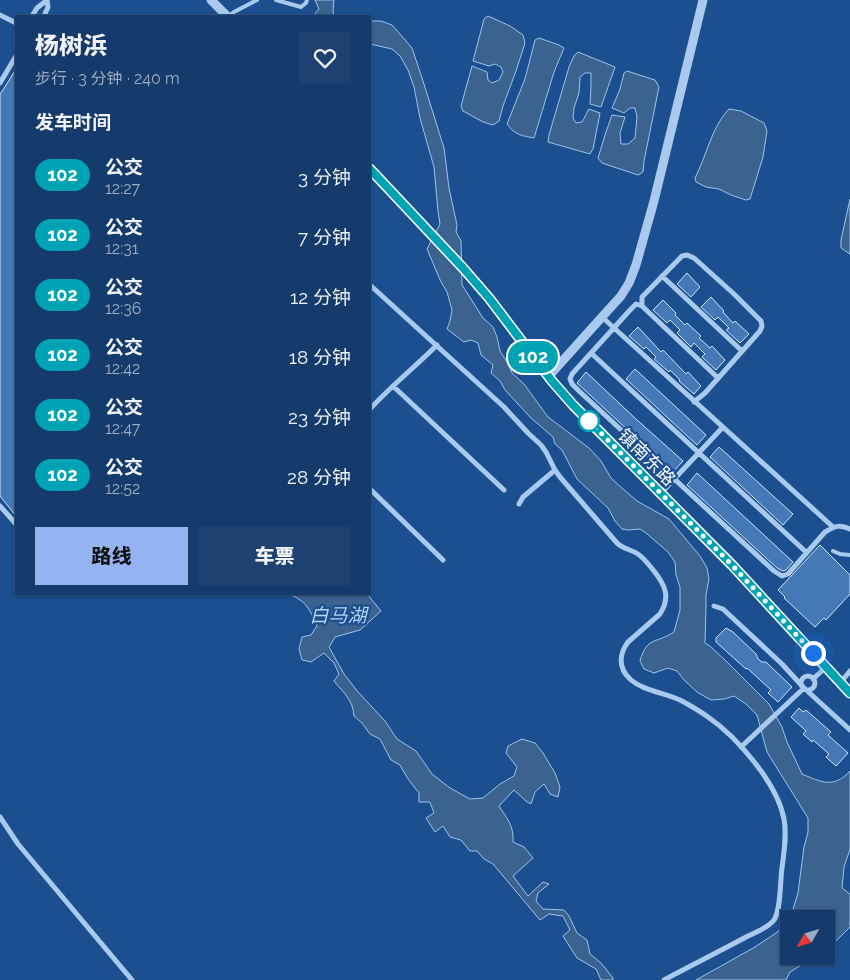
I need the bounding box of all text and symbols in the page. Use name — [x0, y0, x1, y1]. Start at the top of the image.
text: 杨树浜 — [35, 31, 107, 60]
button: heart — [299, 32, 351, 84]
text: 步行 · 3 分钟 · 240 m — [35, 69, 180, 88]
text: 发车时间 — [35, 111, 111, 133]
text: 公交 — [105, 156, 143, 178]
text: 102 — [47, 164, 78, 185]
text: 3 分钟 — [298, 166, 351, 188]
text: 12:27 — [105, 179, 140, 198]
text: 公交 — [105, 216, 143, 238]
text: 102 — [47, 224, 78, 245]
text: 7 分钟 — [298, 226, 351, 248]
text: 12:31 — [105, 239, 139, 258]
text: 公交 — [105, 276, 143, 298]
text: 102 — [47, 284, 78, 305]
text: 12 分钟 — [290, 286, 351, 308]
text: 12:36 — [105, 299, 141, 318]
text: 公交 — [105, 336, 143, 358]
line badge: 102 — [504, 341, 562, 373]
text: 102 — [47, 344, 78, 365]
text: 18 分钟 — [289, 346, 351, 368]
text: 102 — [518, 346, 548, 367]
text: 12:42 — [105, 359, 140, 378]
text: 公交 — [105, 396, 143, 418]
text: 102 — [47, 404, 78, 425]
text: 23 分钟 — [288, 406, 351, 428]
unlabelled marker — [578, 410, 600, 432]
text: 12:47 — [105, 419, 140, 438]
street label: 镇南东路 — [614, 424, 680, 490]
text: 公交 — [105, 456, 143, 478]
text: 102 — [47, 464, 78, 485]
text: 28 分钟 — [287, 466, 351, 488]
text: 12:52 — [105, 479, 140, 498]
button: 路线 — [35, 527, 188, 585]
button: 车票 — [198, 527, 351, 585]
water label: 白马湖 — [309, 604, 369, 626]
your location — [801, 641, 826, 666]
north arrow — [780, 910, 835, 965]
map controls — [780, 910, 835, 965]

